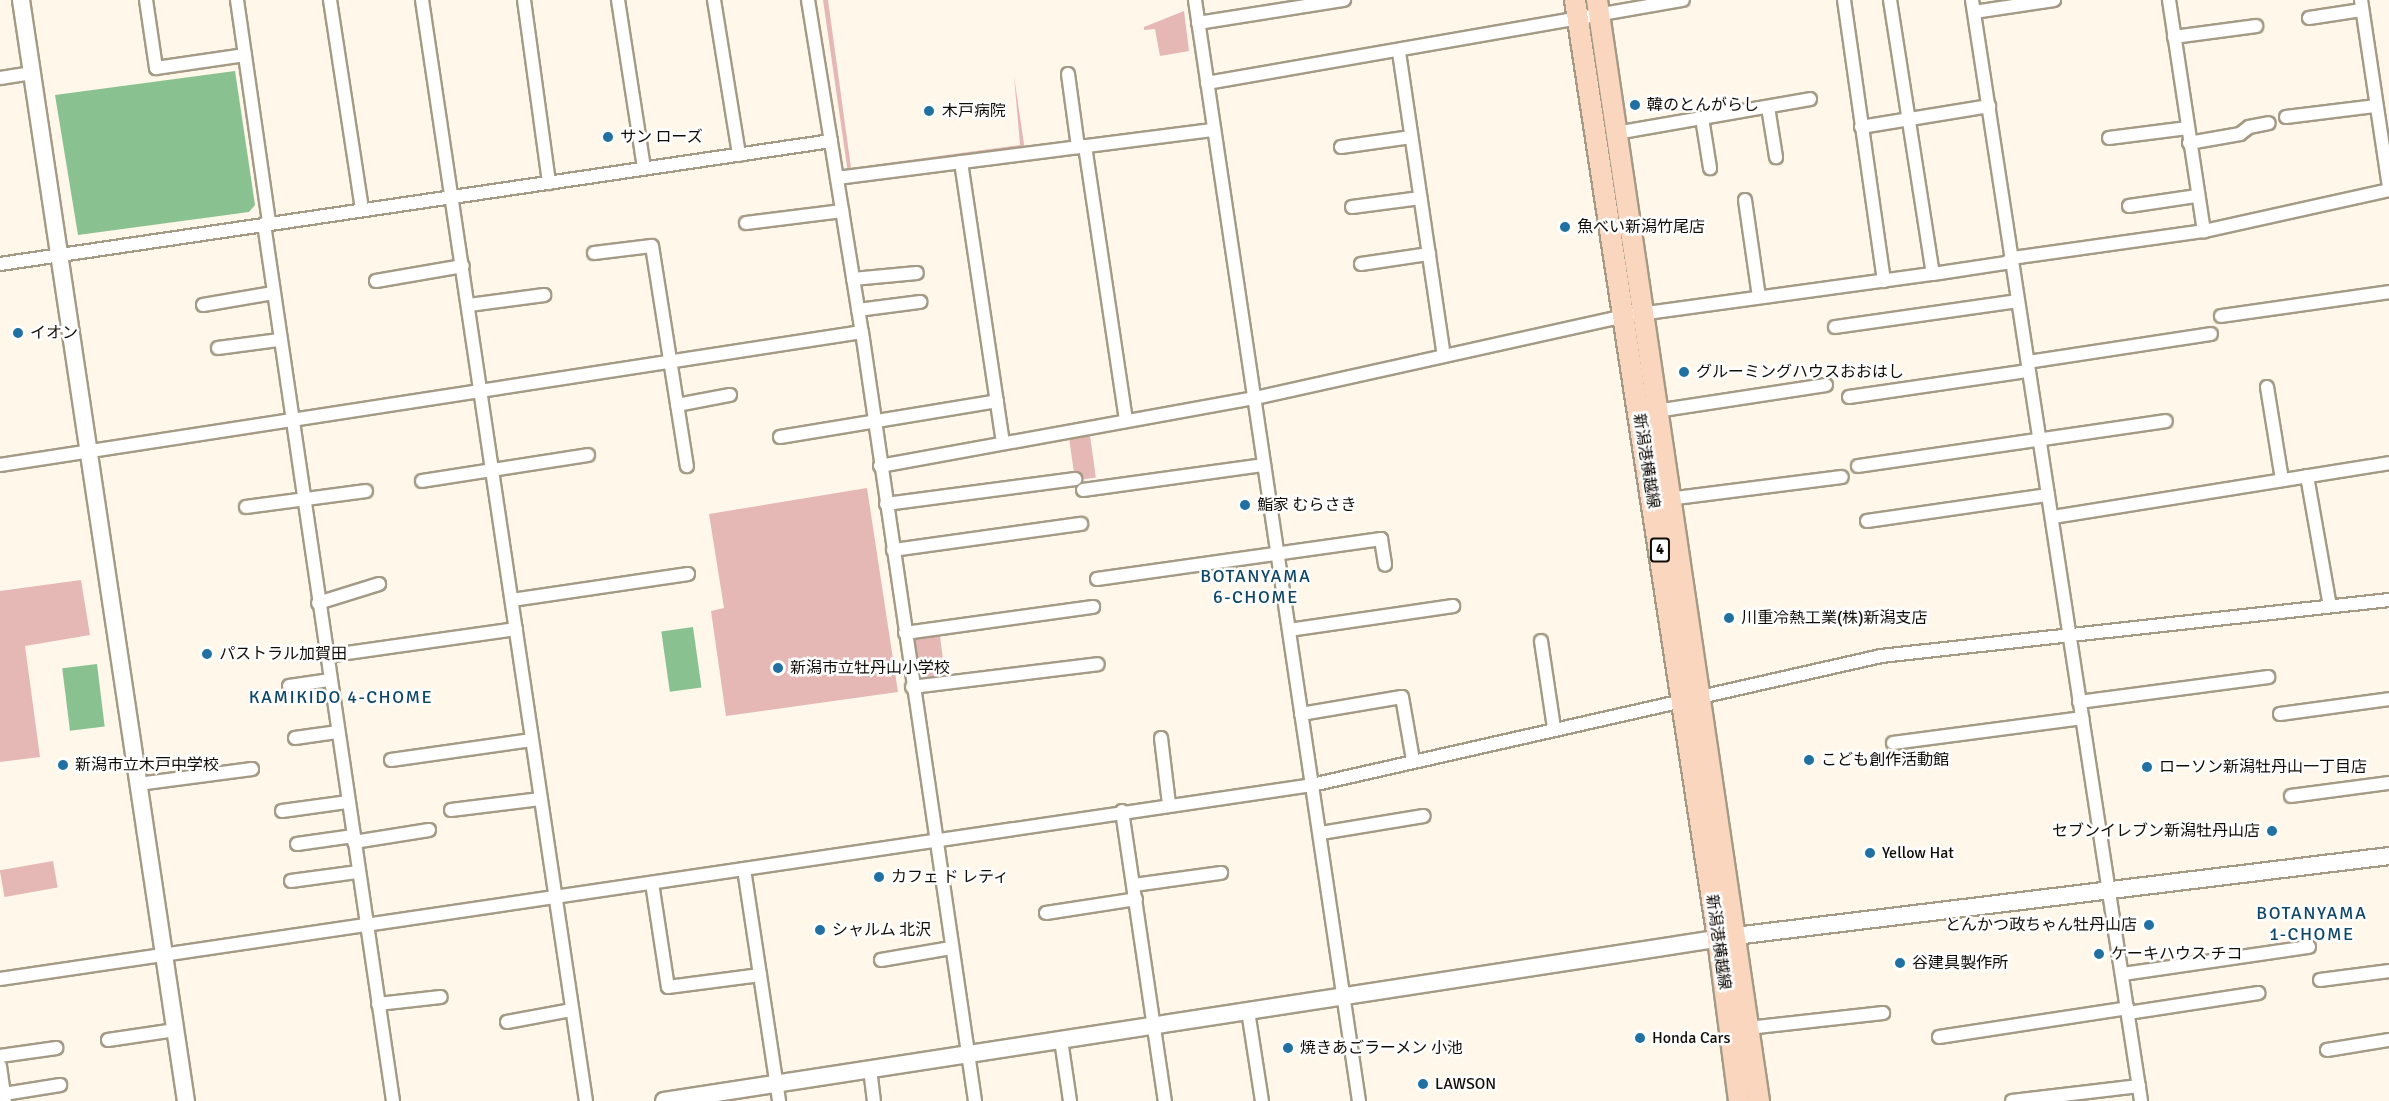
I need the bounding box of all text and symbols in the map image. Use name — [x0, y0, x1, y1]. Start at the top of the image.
place label: 韓のとんがらし — [1647, 95, 1759, 115]
marker: 韓のとんがらし — [1628, 98, 1642, 112]
place label: 木戸病院 — [942, 101, 1006, 121]
marker: 木戸病院 — [920, 102, 938, 120]
place label: サン ローズ — [620, 127, 704, 147]
marker: サン ローズ — [601, 130, 615, 144]
place label: 魚べい新潟竹尾店 — [1577, 217, 1705, 237]
marker: 魚べい新潟竹尾店 — [1558, 220, 1572, 234]
place label: イオン — [30, 323, 78, 343]
marker: イオン — [11, 326, 25, 340]
place label: グルーミングハウスおおはし — [1696, 362, 1904, 382]
marker: グルーミングハウスおおはし — [1677, 365, 1691, 379]
street label: 新潟港横越線 — [1629, 412, 1663, 510]
place label: 鮨家 むらさき — [1257, 495, 1357, 515]
marker: 鮨家 むらさき — [1238, 498, 1252, 512]
road number: 4 — [1650, 538, 1670, 562]
district label: BOTANYAMA 6-CHOME — [1200, 566, 1312, 608]
place label: 川重冷熱工業(株)新潟支店 — [1741, 608, 1928, 628]
marker: 川重冷熱工業(株)新潟支店 — [1722, 611, 1736, 625]
place label: パストラル加賀田 — [219, 644, 347, 664]
marker: パストラル加賀田 — [200, 647, 214, 661]
place label: 新潟市立牡丹山小学校 — [790, 658, 950, 678]
marker: 新潟市立牡丹山小学校 — [771, 661, 785, 675]
district label: KAMIKIDO 4-CHOME — [249, 686, 433, 708]
place label: こども創作活動館 — [1821, 750, 1949, 770]
marker: こども創作活動館 — [1802, 753, 1816, 767]
place label: 新潟市立木戸中学校 — [75, 755, 219, 775]
place label: ローソン新潟牡丹山一丁目店 — [2159, 757, 2367, 777]
marker: 新潟市立木戸中学校 — [56, 758, 70, 772]
marker: ローソン新潟牡丹山一丁目店 — [2140, 760, 2154, 774]
place label: セブンイレブン新潟牡丹山店 — [2052, 821, 2260, 841]
marker: セブンイレブン新潟牡丹山店 — [2265, 824, 2279, 838]
place label: Yellow Hat — [1882, 843, 1954, 863]
marker: Yellow Hat — [1863, 846, 1877, 860]
place label: カフェ ド レティ — [891, 867, 1010, 887]
marker: カフェ ド レティ — [872, 870, 886, 884]
street label: 新潟港横越線 — [1702, 893, 1734, 991]
district label: BOTANYAMA 1-CHOME — [2256, 903, 2368, 946]
place label: とんかつ政ちゃん牡丹山店 — [1945, 915, 2137, 935]
marker: とんかつ政ちゃん牡丹山店 — [2142, 918, 2156, 932]
place label: シャルム 北沢 — [832, 920, 932, 940]
marker: シャルム 北沢 — [813, 923, 827, 937]
place label: ケーキハウス チコ — [2111, 944, 2243, 964]
marker: ケーキハウス チコ — [2092, 947, 2106, 961]
place label: 谷建具製作所 — [1912, 953, 2008, 973]
marker: 谷建具製作所 — [1893, 956, 1907, 970]
place label: Honda Cars — [1652, 1028, 1731, 1048]
marker: Honda Cars — [1633, 1031, 1647, 1045]
place label: 焼きあごラーメン 小池 — [1300, 1038, 1464, 1058]
marker: 焼きあごラーメン 小池 — [1281, 1041, 1295, 1055]
place label: LAWSON — [1435, 1074, 1496, 1094]
marker: LAWSON — [1416, 1077, 1430, 1091]

